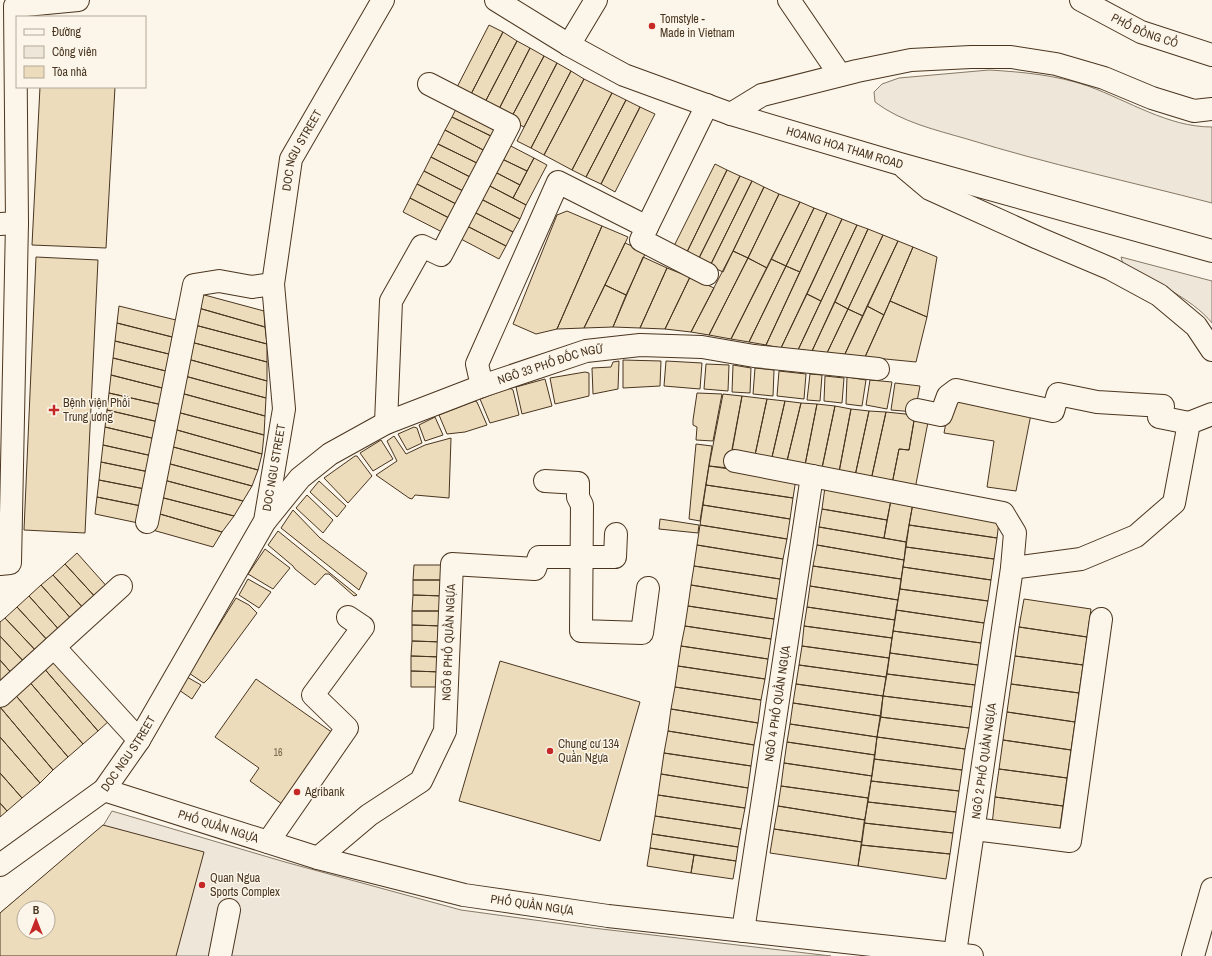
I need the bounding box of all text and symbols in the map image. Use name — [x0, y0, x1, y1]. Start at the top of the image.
street label: PHỐ ĐỒNG CỔ — [1108, 10, 1181, 52]
place label: Tomstyle - Made in Vietnam — [660, 11, 735, 41]
legend — [16, 16, 146, 88]
marker: Tomstyle - Made in Vietnam — [647, 21, 657, 31]
text: Đường — [52, 24, 82, 40]
text: Công viên — [52, 44, 97, 60]
text: Tòa nhà — [52, 64, 88, 80]
street label: DOC NGU STREET — [278, 107, 326, 192]
street label: HOANG HOA THAM ROAD — [784, 123, 905, 173]
street label: NGÕ 33 PHỐ ĐỐC NGỮ — [495, 341, 604, 388]
place label: Bệnh viện Phổi Trung ương — [63, 395, 130, 425]
marker: Bệnh viện Phổi Trung ương — [48, 404, 60, 416]
street label: DOC NGU STREET — [259, 423, 289, 512]
street label: NGÕ 6 PHỐ QUẦN NGỰA — [438, 583, 459, 701]
street label: NGÕ 4 PHỐ QUẦN NGỰA — [761, 644, 794, 763]
street label: NGÕ 2 PHỐ QUẦN NGỰA — [966, 701, 1000, 820]
street label: DOC NGU STREET — [97, 713, 159, 795]
place label: Chung cư 134 Quần Ngựa — [558, 736, 620, 766]
house number: 16 — [273, 746, 283, 759]
marker: Chung cư 134 Quần Ngựa — [545, 746, 555, 756]
place label: Agribank — [304, 784, 344, 800]
marker: Agribank — [292, 787, 302, 797]
street label: PHỐ QUẦN NGỰA — [176, 806, 261, 847]
place label: Quan Ngua Sports Complex — [210, 870, 280, 900]
marker: Quan Ngua Sports Complex — [197, 880, 207, 890]
street label: PHỐ QUẦN NGỰA — [490, 891, 575, 919]
north arrow — [16, 900, 56, 940]
text: B — [33, 903, 40, 917]

